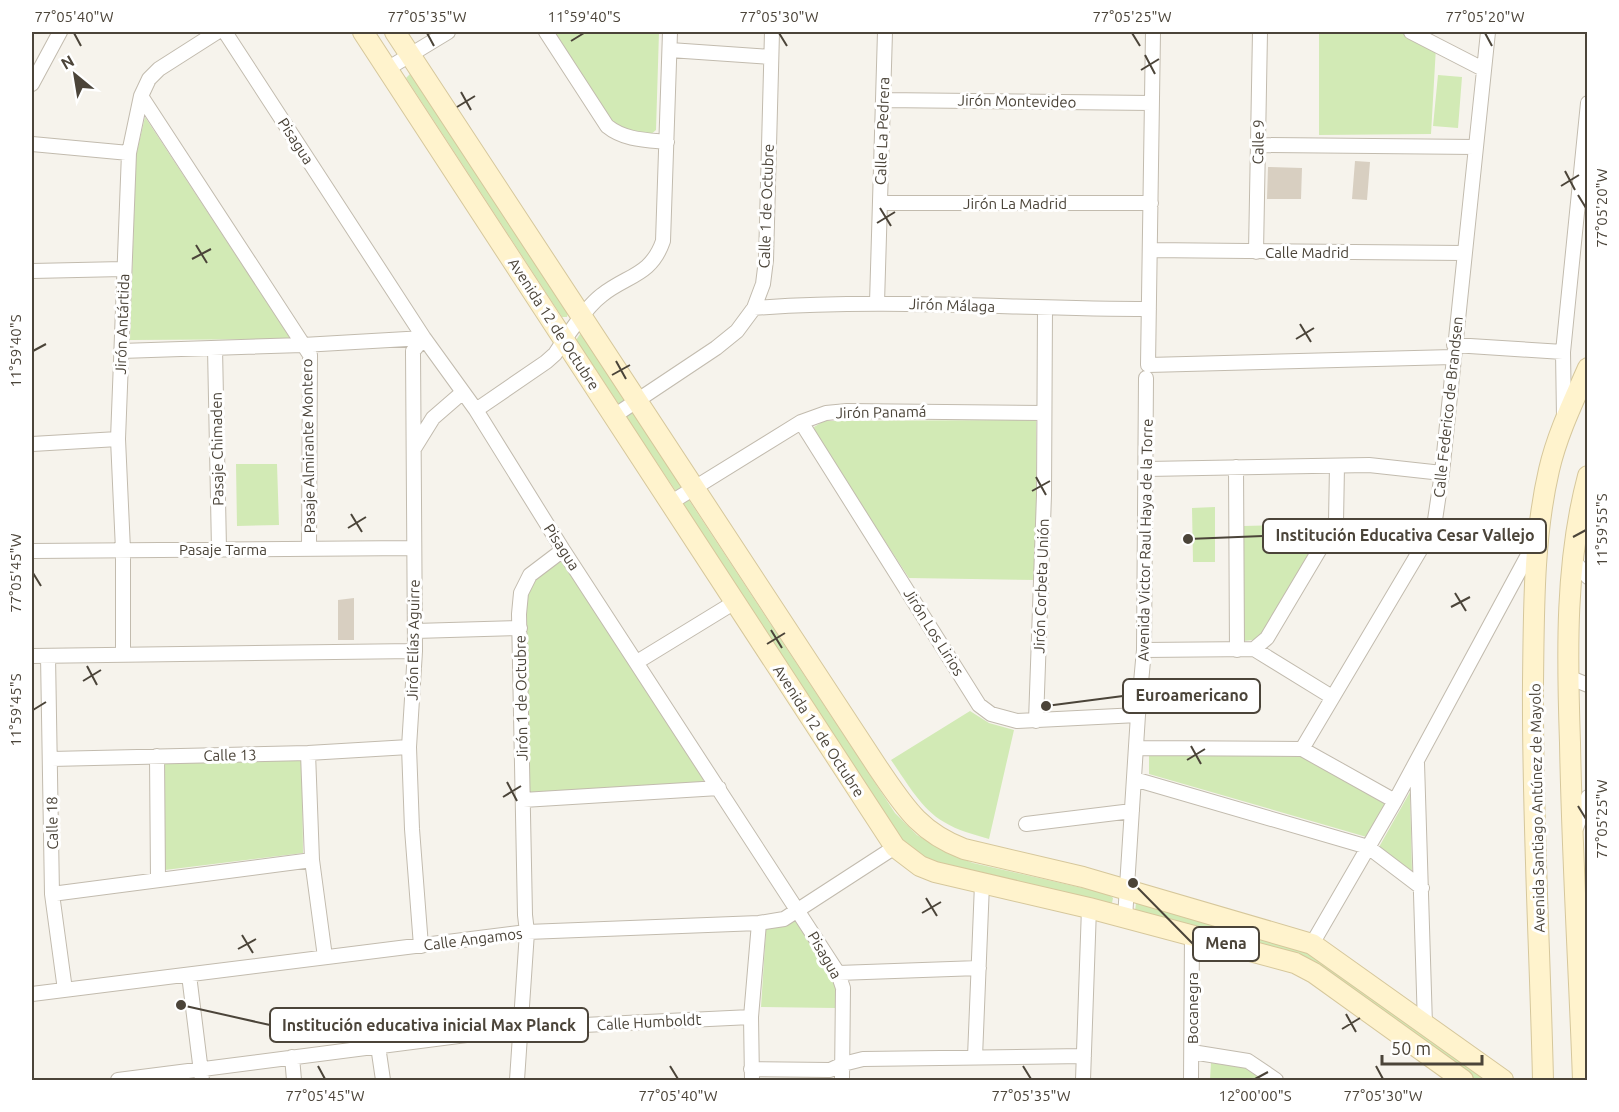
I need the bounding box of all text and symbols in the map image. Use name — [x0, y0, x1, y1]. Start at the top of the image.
text: 77°05'40"W — [34, 8, 114, 25]
text: 77°05'35"W — [387, 8, 467, 25]
text: 11°59'40"S — [547, 8, 621, 25]
text: 77°05'30"W — [739, 8, 819, 25]
text: 77°05'25"W — [1092, 8, 1172, 25]
text: 77°05'20"W — [1445, 8, 1525, 25]
north arrow — [45, 45, 105, 105]
text: N — [58, 51, 77, 73]
street label: Calle La Pedrera — [872, 77, 892, 185]
street label: Jirón Montevideo — [957, 91, 1077, 111]
street label: Pisagua — [275, 115, 317, 167]
street label: Calle 9 — [1249, 119, 1267, 165]
street label: Calle 1 de Octubre — [755, 143, 777, 269]
text: 77°05'20"W — [1593, 168, 1610, 248]
street label: Jirón La Madrid — [963, 195, 1067, 212]
street label: Calle Madrid — [1265, 244, 1349, 261]
street label: Avenida 12 de Octubre — [505, 255, 603, 393]
street label: Jirón Antártida — [112, 273, 132, 375]
street label: Jirón Málaga — [909, 295, 995, 315]
text: 11°59'40"S — [7, 314, 24, 388]
street label: Calle Federico de Brandsen — [1430, 315, 1466, 499]
street label: Pasaje Almirante Montero — [298, 358, 318, 534]
street label: Pasaje Chimaden — [208, 392, 226, 506]
street label: Jirón Panamá — [835, 403, 927, 421]
street label: Avenida Victor Raul Haya de la Torre — [1134, 419, 1156, 661]
text: 11°59'55"S — [1593, 493, 1610, 567]
street label: Jirón Corbeta Unión — [1030, 518, 1052, 654]
callout: Institución Educativa Cesar Vallejo — [1263, 519, 1546, 553]
street label: Pisagua — [541, 521, 583, 573]
text: Institución Educativa Cesar Vallejo — [1275, 526, 1535, 544]
text: 77°05'45"W — [7, 533, 24, 613]
street label: Pasaje Tarma — [179, 541, 267, 558]
street label: Jirón Elías Aguirre — [403, 579, 423, 701]
street label: Jirón Los Lirios — [900, 585, 968, 679]
street label: Jirón 1 de Octubre — [511, 635, 531, 761]
street label: Avenida 12 de Octubre — [770, 662, 868, 800]
text: 11°59'45"S — [7, 673, 24, 747]
callout: Euroamericano — [1123, 679, 1260, 713]
street label: Avenida Santiago Antúnez de Mayolo — [1526, 683, 1548, 933]
text: Euroamericano — [1136, 686, 1248, 704]
street label: Calle 13 — [203, 746, 257, 764]
text: 77°05'25"W — [1593, 779, 1610, 859]
street label: Calle 18 — [43, 796, 61, 850]
street label: Calle Angamos — [423, 925, 523, 953]
callout: Mena — [1193, 927, 1259, 961]
street label: Pisagua — [805, 928, 845, 982]
text: Mena — [1205, 934, 1247, 952]
street label: Bocanegra — [1184, 972, 1201, 1044]
callout: Institución educativa inicial Max Planck — [270, 1008, 588, 1042]
street label: Calle Humboldt — [596, 1011, 702, 1033]
text: Institución educativa inicial Max Planck — [282, 1016, 576, 1034]
scale bar — [1382, 1028, 1482, 1066]
text: 50 m — [1391, 1038, 1431, 1058]
text: 77°05'45"W — [285, 1087, 365, 1104]
text: 77°05'40"W — [638, 1087, 718, 1104]
text: 77°05'35"W — [991, 1087, 1071, 1104]
text: 12°00'00"S — [1218, 1087, 1292, 1104]
text: 77°05'30"W — [1343, 1087, 1423, 1104]

